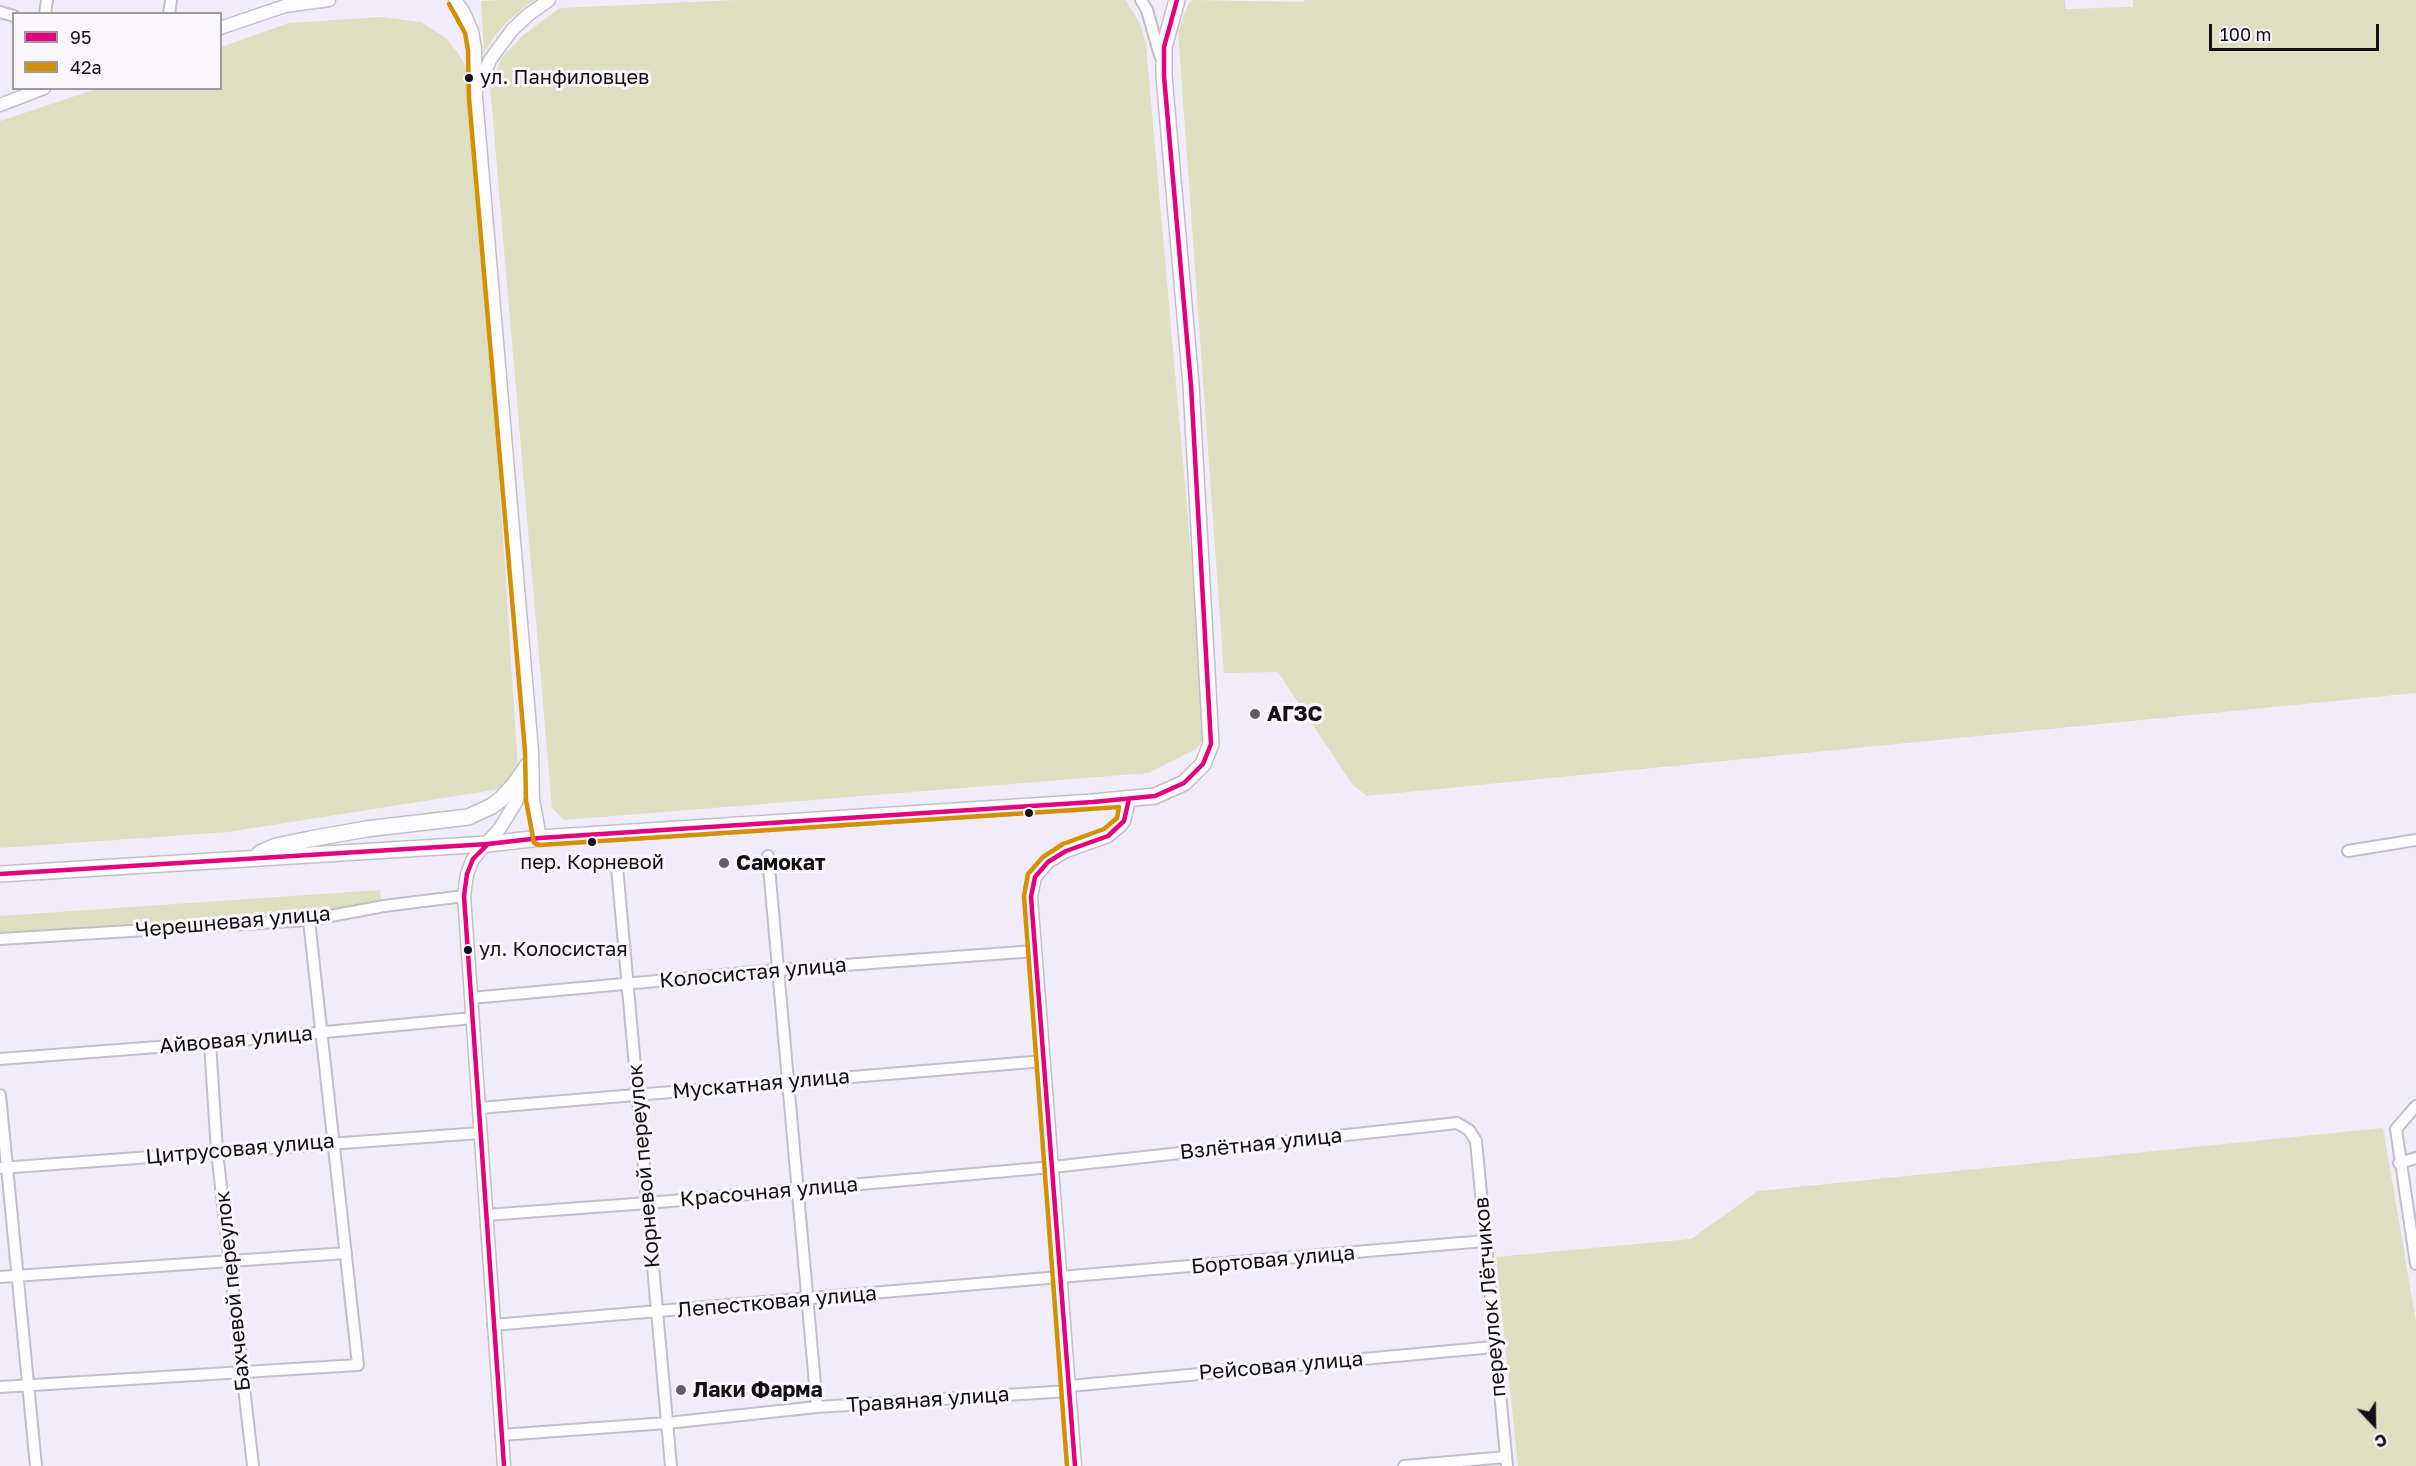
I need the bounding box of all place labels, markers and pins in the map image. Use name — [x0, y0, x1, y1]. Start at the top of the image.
place label: ул. Панфиловцев — [480, 66, 649, 90]
marker: ул. Панфиловцев — [463, 72, 475, 84]
place label: АГЗС — [1267, 701, 1322, 727]
marker: АГЗС — [1248, 707, 1262, 721]
unlabelled marker — [1023, 807, 1035, 819]
marker: пер. Корневой — [586, 836, 598, 848]
place label: Самокат — [736, 850, 826, 876]
place label: пер. Корневой — [520, 851, 664, 875]
marker: Самокат — [717, 856, 731, 870]
place label: ул. Колосистая — [479, 938, 628, 962]
marker: ул. Колосистая — [462, 944, 474, 956]
place label: Лаки Фарма — [693, 1377, 823, 1403]
marker: Лаки Фарма — [674, 1383, 688, 1397]

